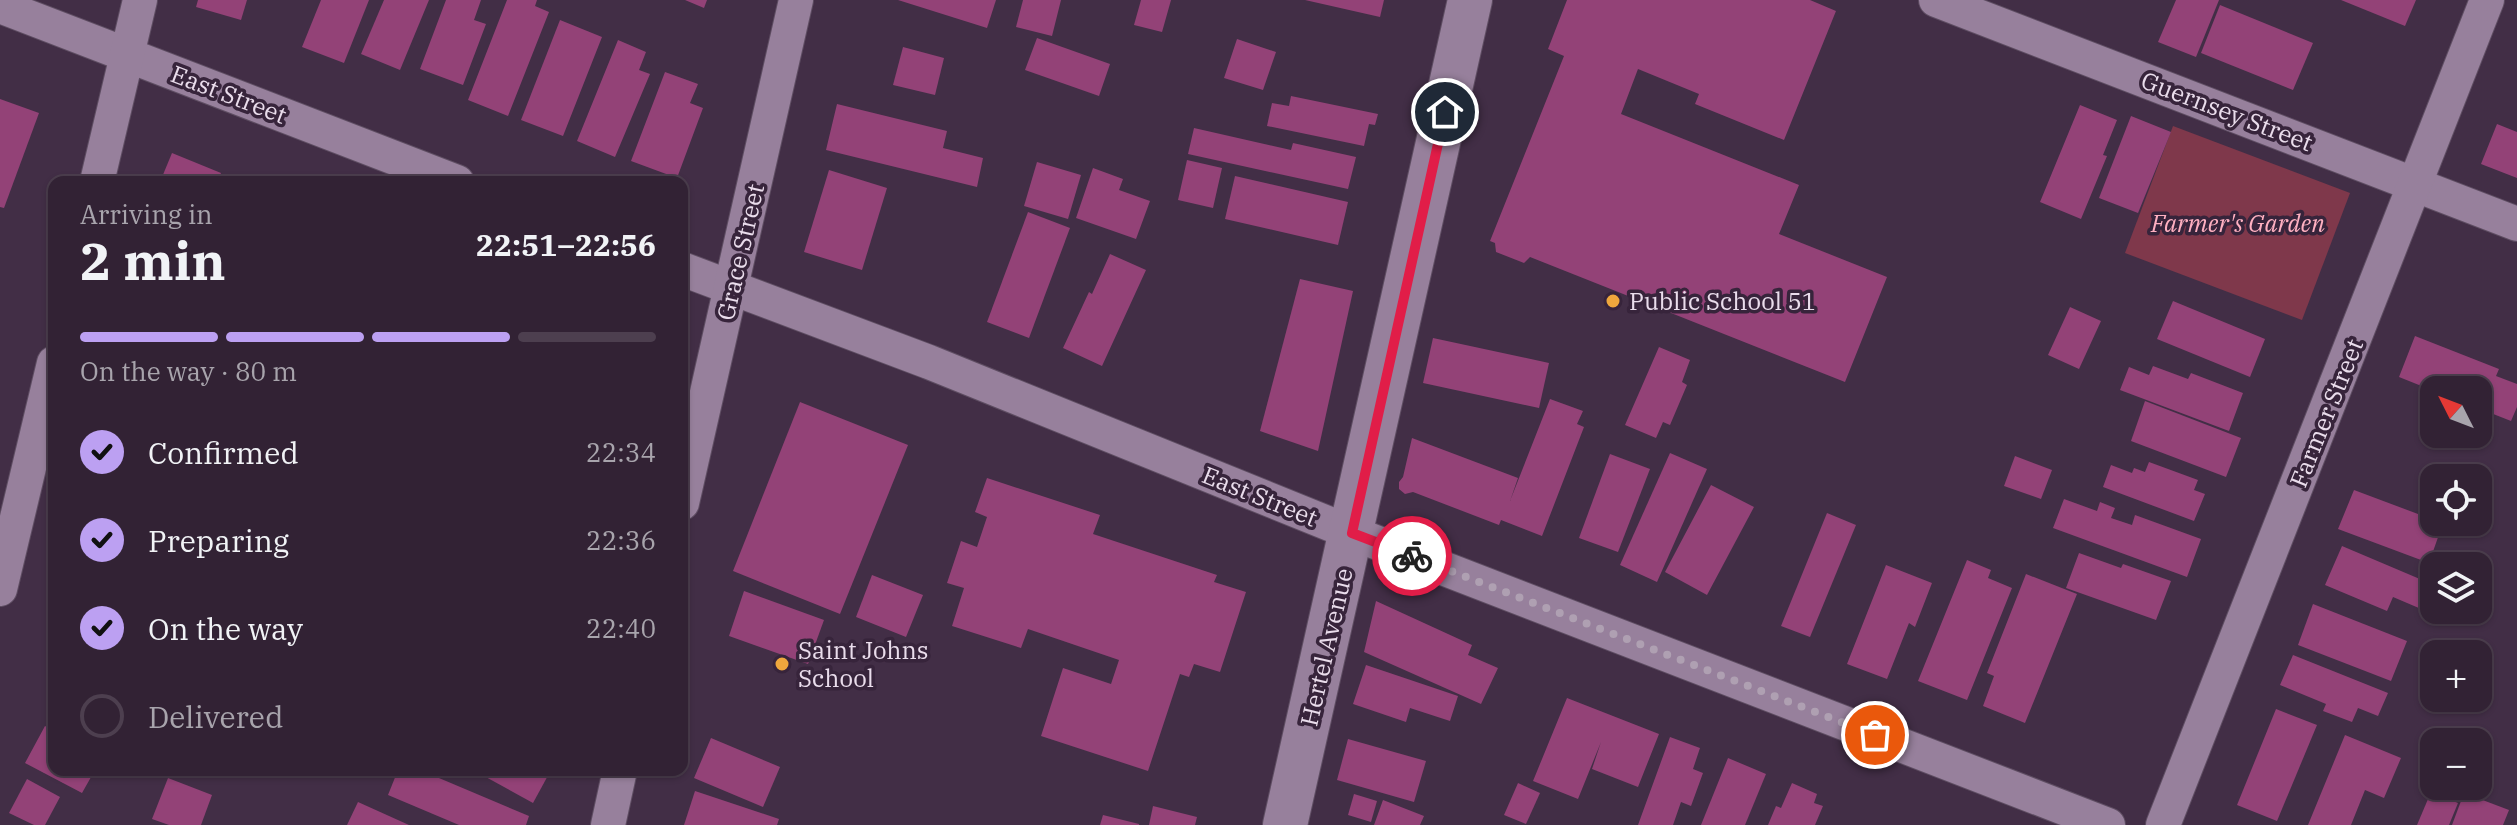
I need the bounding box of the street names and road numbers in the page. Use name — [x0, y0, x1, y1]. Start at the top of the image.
street label: East Street — [167, 57, 291, 131]
street label: Guernsey Street — [2137, 64, 2317, 158]
street label: Grace Street — [709, 181, 771, 323]
street label: Farmer Street — [2282, 334, 2370, 492]
street label: East Street — [1198, 458, 1322, 534]
street label: Hertel Avenue — [1292, 565, 1360, 729]

